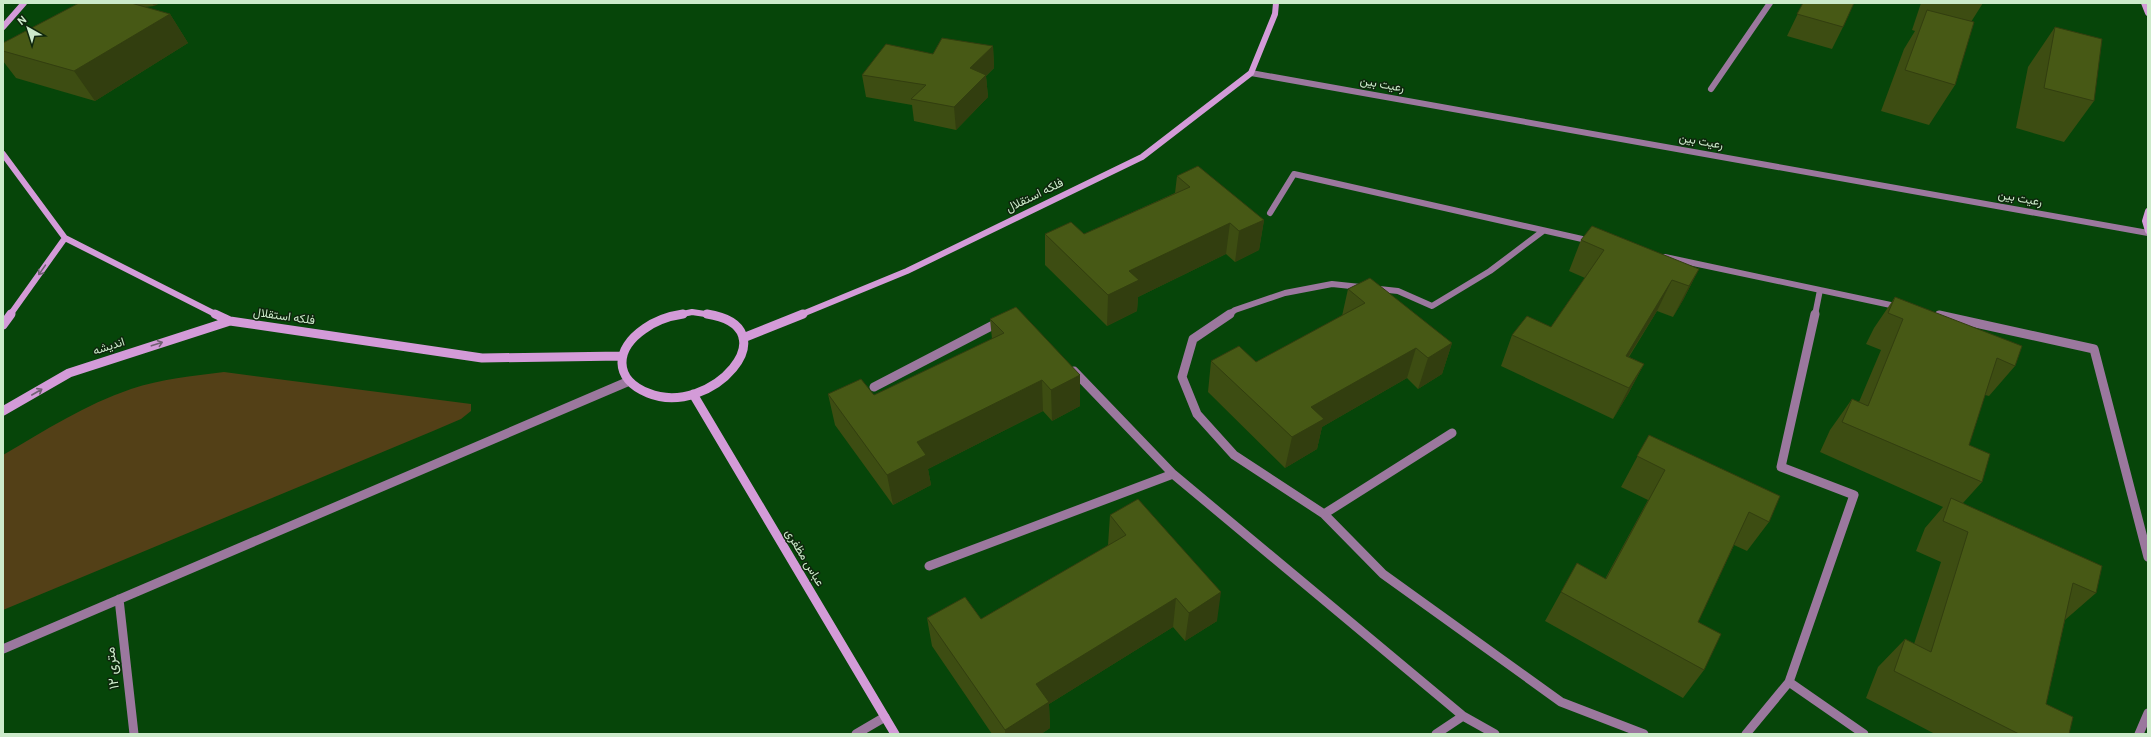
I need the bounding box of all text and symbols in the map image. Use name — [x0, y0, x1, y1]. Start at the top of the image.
north arrow — [8, 8, 48, 48]
text: N — [15, 13, 30, 29]
street label: رعیت بین — [1359, 73, 1405, 97]
street label: رعیت بین — [1678, 130, 1724, 154]
street label: فلکه استقلال — [1004, 175, 1066, 217]
street label: رعیت بین — [1997, 187, 2043, 211]
one-way arrow — [38, 264, 46, 275]
street label: فلکه استقلال — [252, 305, 316, 329]
street label: اندیشه — [91, 334, 127, 360]
one-way arrow — [151, 340, 163, 348]
one-way arrow — [31, 387, 43, 395]
street label: عباس مظفری — [781, 526, 827, 590]
street label: ۱۲ متری — [102, 646, 124, 690]

